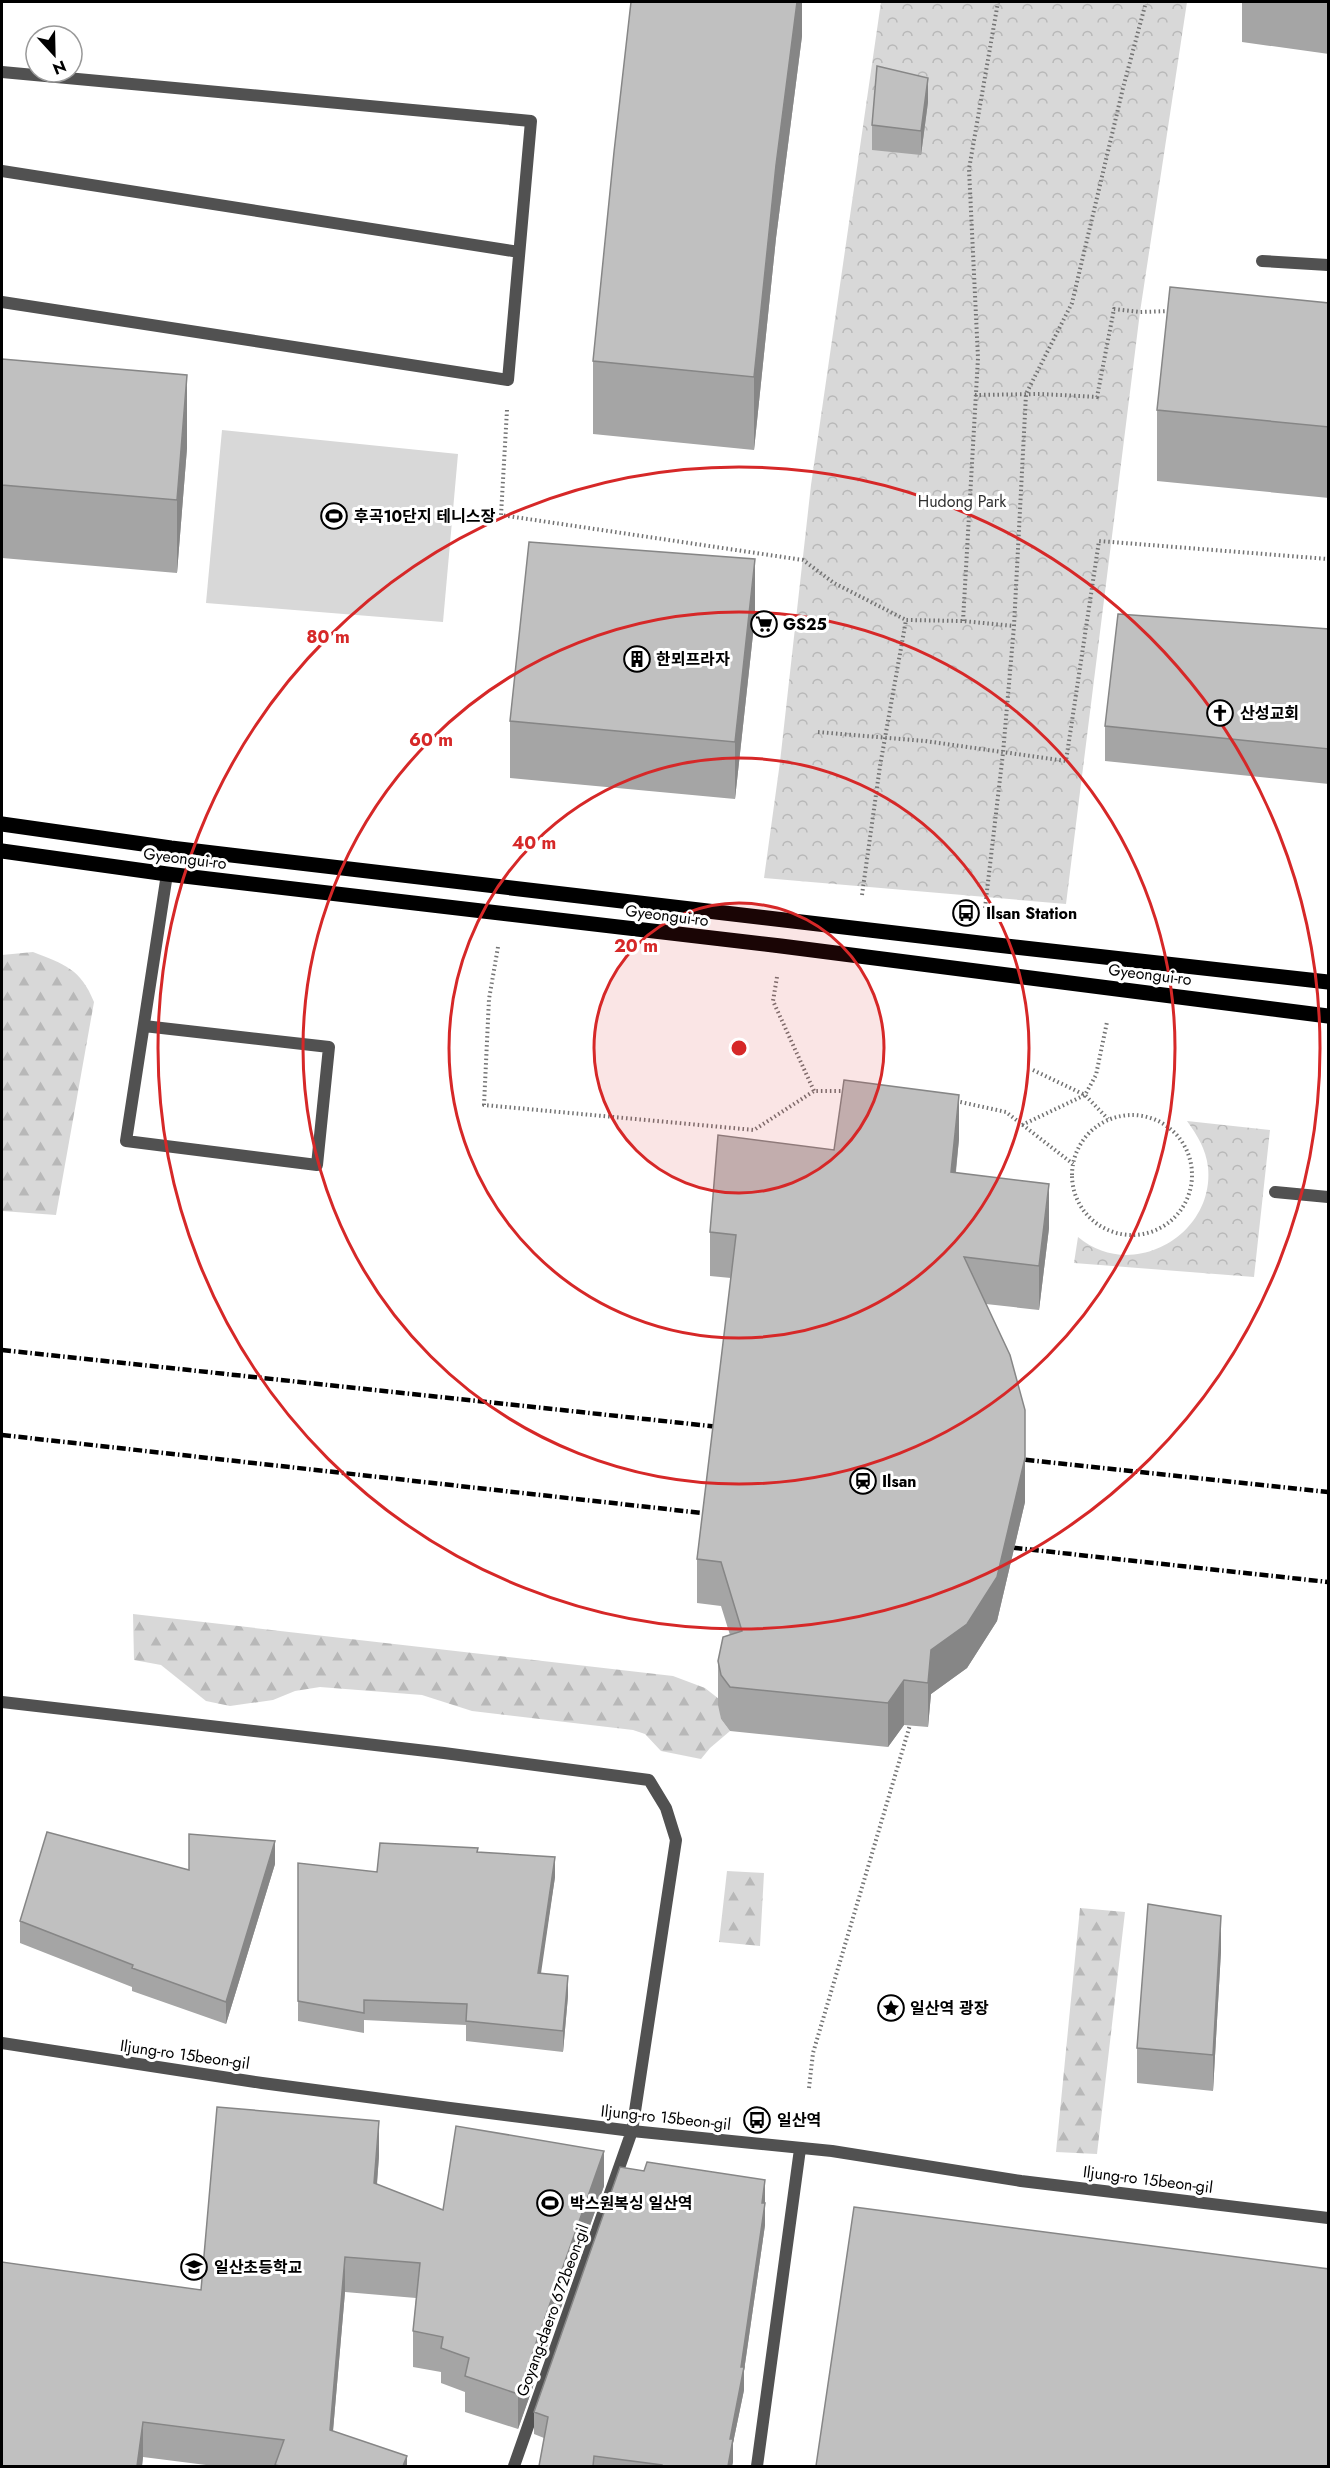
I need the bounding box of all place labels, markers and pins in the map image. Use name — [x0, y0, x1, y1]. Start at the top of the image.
sports icon: 후곡10단지 테니스장 — [319, 501, 349, 531]
place label: 후곡10단지 테니스장 — [354, 505, 496, 528]
supermarket icon: GS25 — [749, 609, 779, 639]
place label: GS25 — [783, 613, 827, 636]
building icon: 한뫼프라자 — [622, 644, 652, 674]
place label: 한뫼프라자 — [656, 648, 730, 671]
church icon: 산성교회 — [1205, 698, 1235, 728]
place label: 산성교회 — [1240, 702, 1299, 725]
bus stop icon: Ilsan Station — [951, 898, 981, 928]
place label: Ilsan Station — [986, 902, 1077, 925]
centre of rings — [729, 1038, 749, 1058]
station icon: Ilsan — [848, 1466, 878, 1496]
place label: Ilsan — [882, 1470, 917, 1493]
place icon: 일산역 광장 — [876, 1993, 906, 2023]
place label: 일산역 광장 — [910, 1997, 989, 2020]
bus stop icon: 일산역 — [742, 2105, 772, 2135]
place label: 일산역 — [777, 2109, 821, 2132]
sports icon: 박스원복싱 일산역 — [535, 2188, 565, 2218]
place label: 박스원복싱 일산역 — [570, 2192, 693, 2215]
school or university icon: 일산초등학교 — [179, 2252, 209, 2282]
place label: 일산초등학교 — [214, 2256, 303, 2279]

